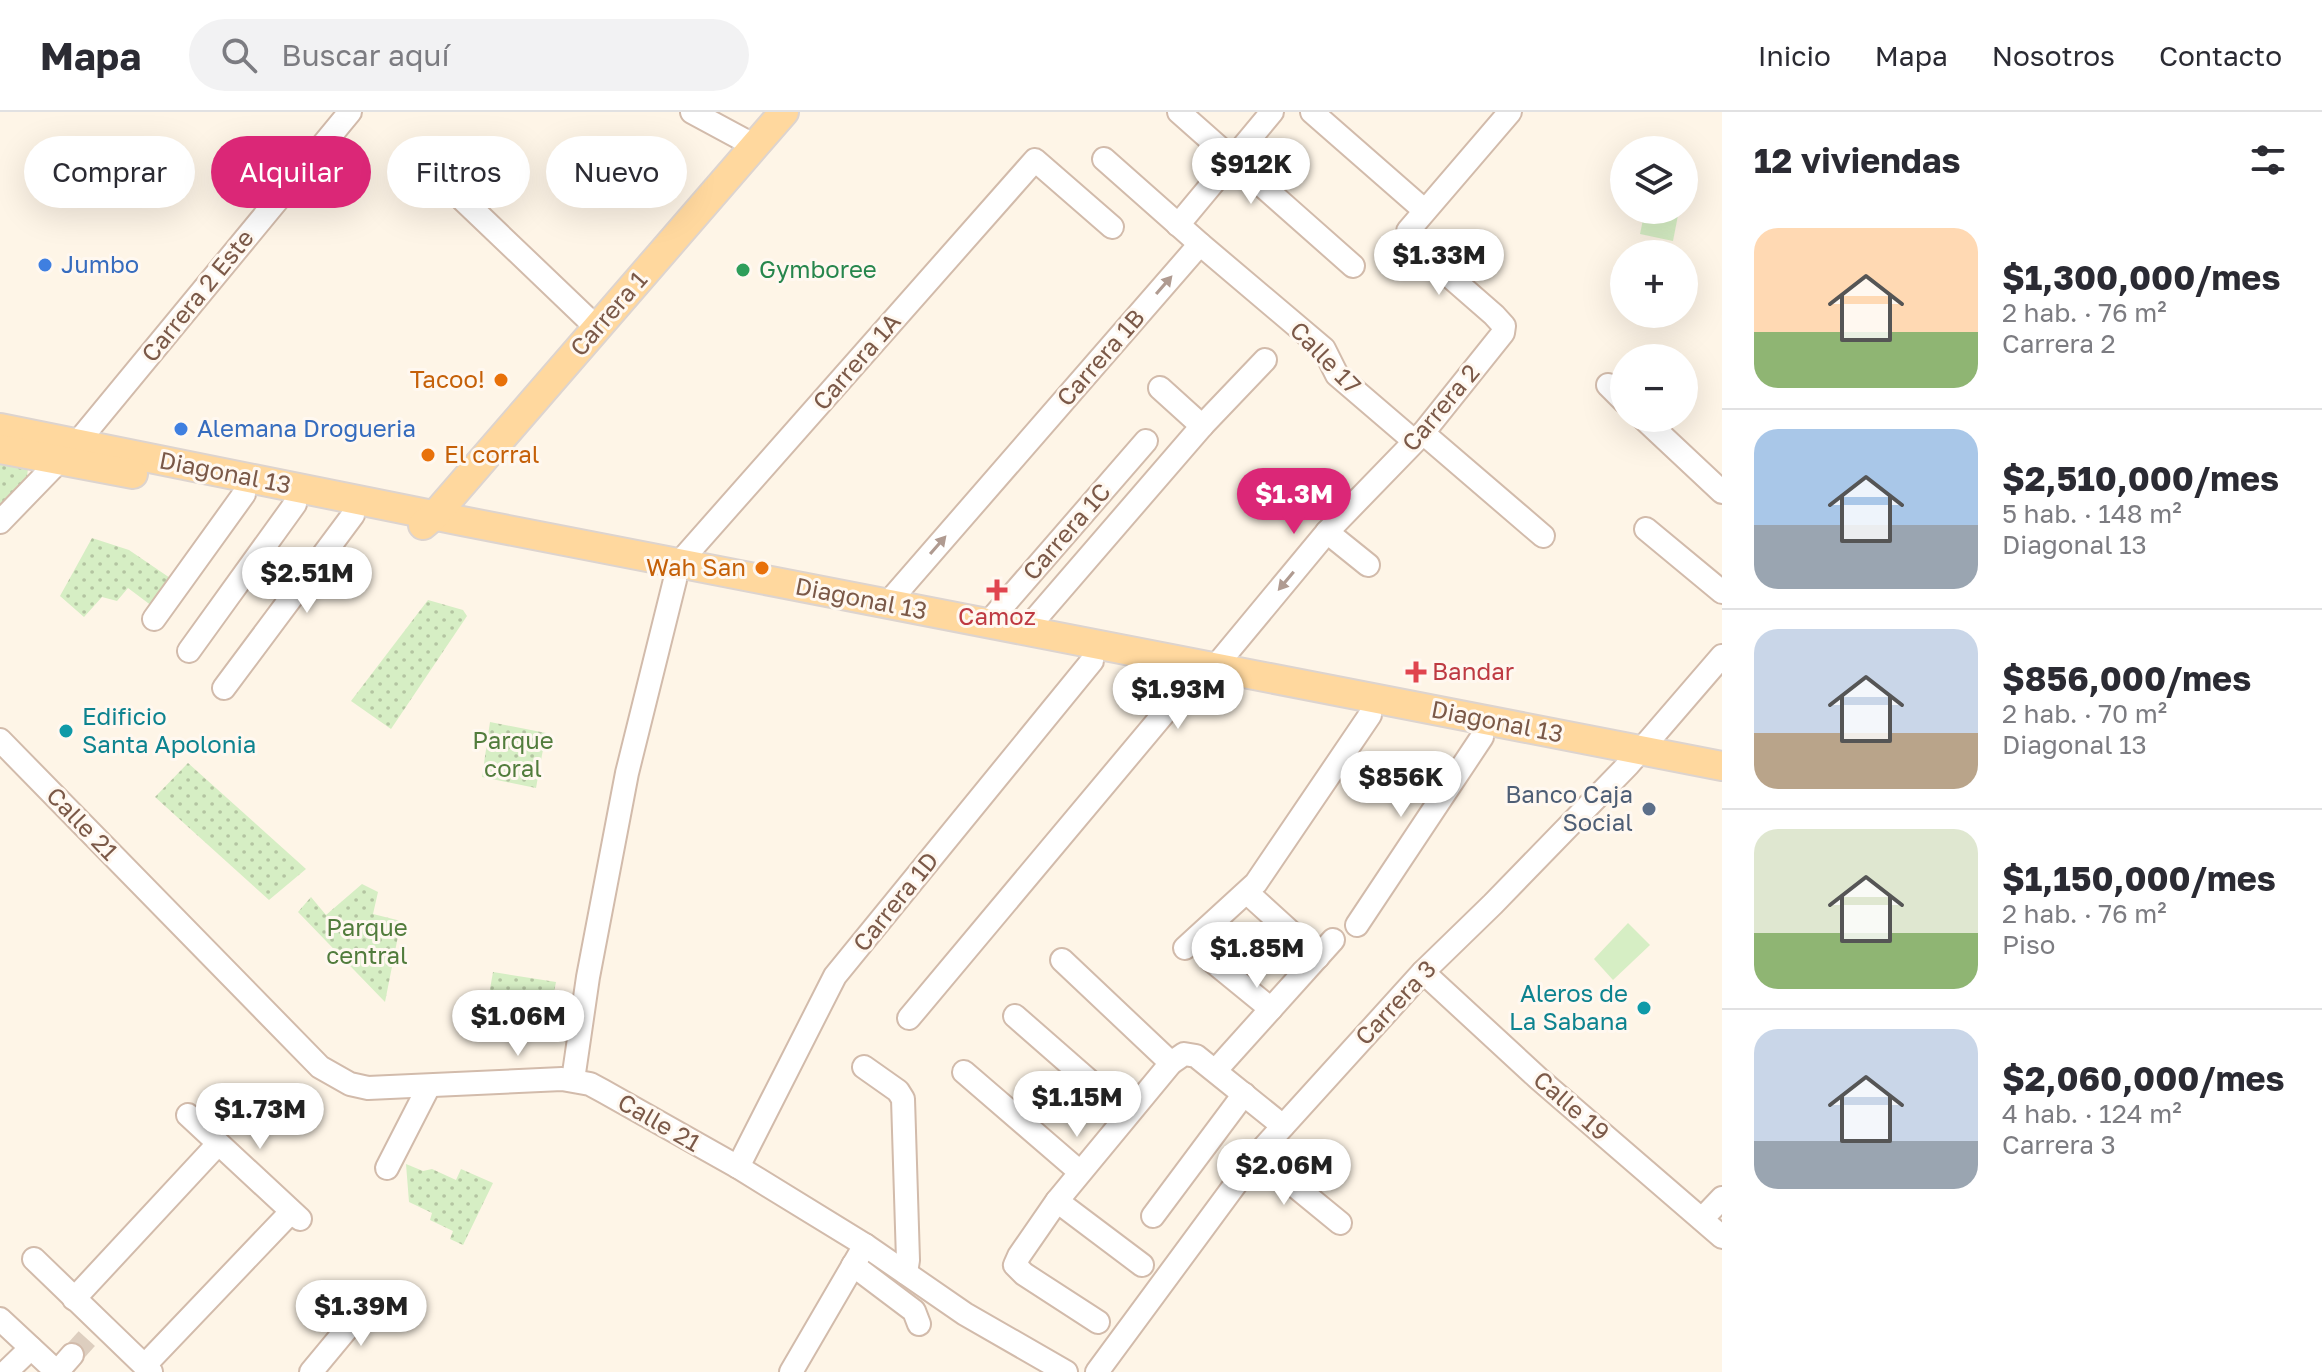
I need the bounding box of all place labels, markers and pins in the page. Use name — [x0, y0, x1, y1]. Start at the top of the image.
pin: $912K — [1195, 138, 1307, 206]
pin: $1.33M — [1374, 229, 1504, 297]
place label: Jumbo — [61, 249, 139, 278]
place label: Gymboree — [759, 254, 877, 283]
marker: Jumbo — [36, 256, 54, 274]
marker: Gymboree — [734, 261, 752, 279]
place label: Tacoo! — [410, 364, 485, 393]
marker: Tacoo! — [492, 371, 510, 389]
place label: Alemana Drogueria — [197, 413, 416, 442]
marker: Alemana Drogueria — [172, 420, 190, 438]
place label: El corral — [444, 439, 540, 468]
marker: El corral — [419, 446, 437, 464]
pin: $1.3M — [1238, 468, 1350, 536]
pin: $2.51M — [242, 547, 372, 615]
place label: Wah San — [646, 552, 746, 581]
marker: Wah San — [753, 559, 771, 577]
marker: Camoz — [988, 581, 1006, 599]
place label: Camoz — [958, 601, 1036, 630]
place label: Bandar — [1432, 656, 1514, 685]
pin: $1.93M — [1113, 663, 1243, 731]
marker: Bandar — [1407, 663, 1425, 681]
place label: Edificio Santa Apolonia — [82, 701, 256, 758]
marker: Edificio Santa Apolonia — [57, 722, 75, 740]
pin: $856K — [1345, 751, 1457, 819]
place label: Banco Caja Social — [1505, 779, 1633, 836]
marker: Banco Caja Social — [1640, 800, 1658, 818]
pin: $1.85M — [1192, 922, 1322, 990]
place label: Aleros de La Sabana — [1509, 978, 1628, 1035]
pin: $1.06M — [453, 990, 583, 1058]
marker: Aleros de La Sabana — [1635, 999, 1653, 1017]
pin: $1.15M — [1012, 1071, 1142, 1139]
pin: $1.73M — [195, 1083, 325, 1151]
pin: $2.06M — [1219, 1139, 1349, 1207]
pin: $1.39M — [296, 1280, 426, 1348]

